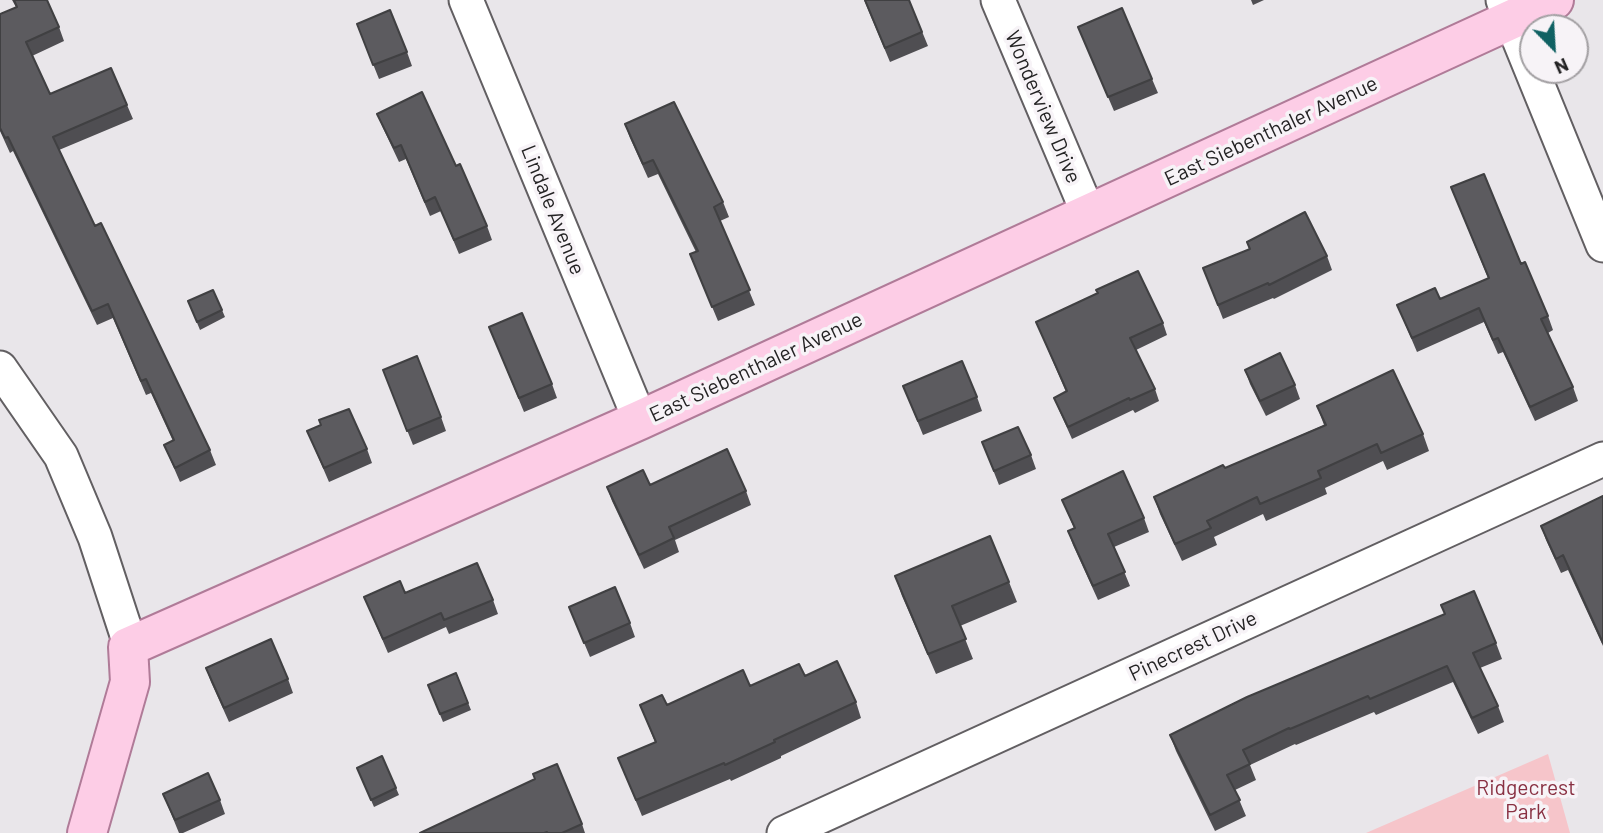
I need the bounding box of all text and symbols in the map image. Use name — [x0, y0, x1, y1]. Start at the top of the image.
north arrow — [1519, 14, 1589, 84]
street label: Wonderview Drive — [999, 27, 1087, 187]
text: N — [1551, 54, 1572, 80]
street label: East Siebenthaler Avenue — [1160, 70, 1382, 192]
street label: Lindale Avenue — [516, 141, 590, 279]
street label: East Siebenthaler Avenue — [645, 306, 867, 428]
street label: Pinecrest Drive — [1125, 605, 1261, 687]
park label: Ridgecrest Park — [1476, 775, 1576, 825]

